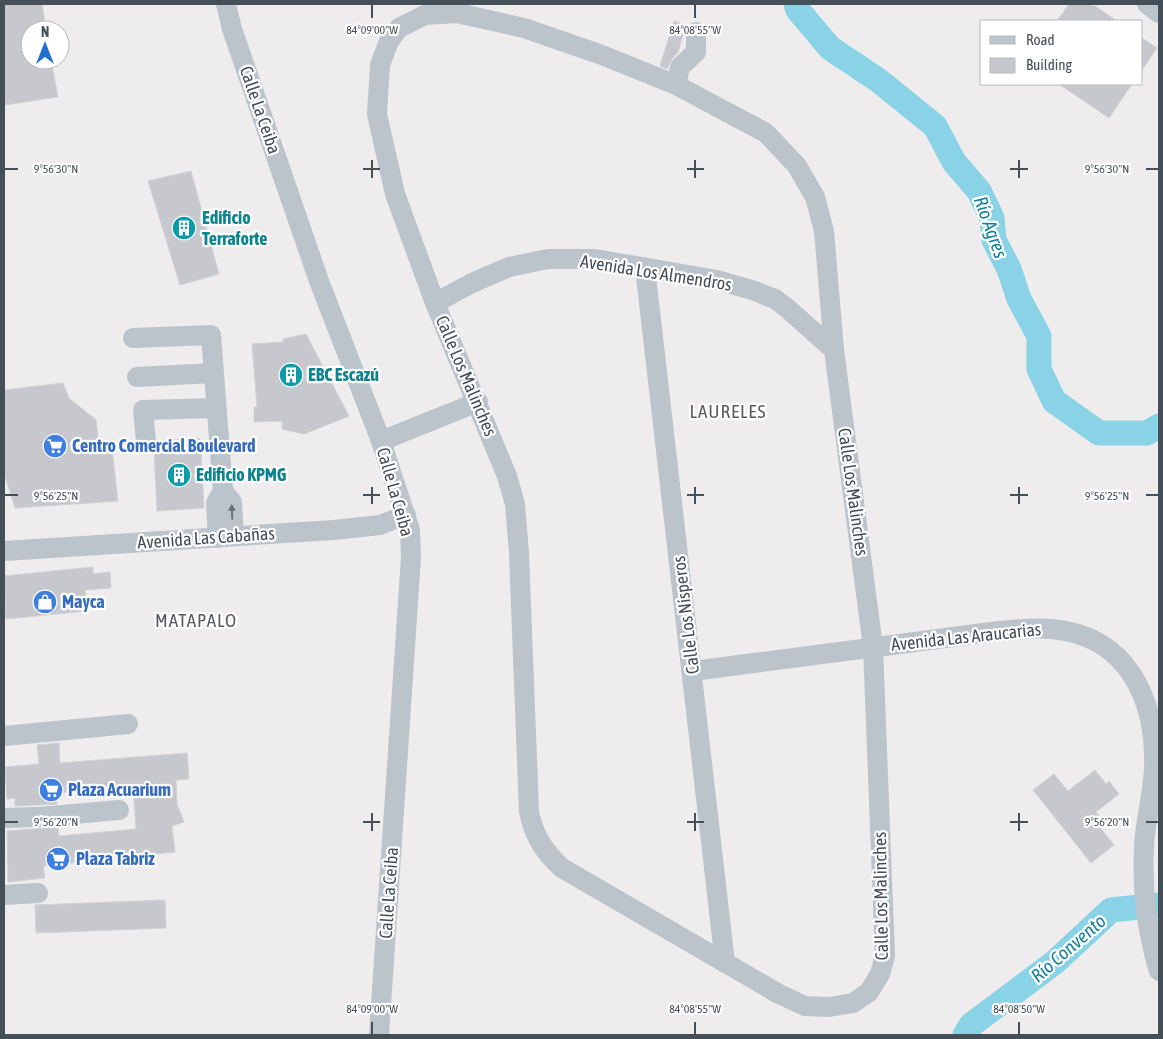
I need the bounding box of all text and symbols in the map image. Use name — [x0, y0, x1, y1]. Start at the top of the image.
north arrow — [20, 20, 70, 70]
legend — [980, 20, 1143, 85]
text: 84°09'00"W — [346, 23, 398, 37]
text: 84°08'55"W — [669, 23, 721, 37]
text: N — [41, 24, 49, 40]
text: Road — [1026, 31, 1055, 48]
text: Building — [1026, 56, 1072, 73]
street label: Calle La Ceiba — [236, 63, 285, 157]
text: 9°56'30"N — [34, 162, 78, 176]
text: 9°56'30"N — [1085, 162, 1129, 176]
water label: Río Agres — [970, 193, 1012, 261]
place label: Edificio Terraforte — [202, 207, 267, 249]
building icon: Edificio Terraforte — [171, 215, 197, 241]
street label: Avenida Los Almendros — [579, 250, 733, 295]
street label: Calle Los Malinches — [432, 312, 501, 439]
building icon: EBC Escazú — [278, 362, 304, 388]
place label: EBC Escazú — [308, 364, 379, 385]
district label: LAURELES — [690, 400, 766, 422]
street label: Calle Los Malinches — [834, 427, 873, 557]
supermarket icon: Centro Comercial Boulevard — [42, 433, 68, 459]
place label: Centro Comercial Boulevard — [72, 435, 256, 456]
street label: Calle La Ceiba — [373, 445, 418, 539]
building icon: Edificio KPMG — [166, 462, 192, 488]
place label: Edificio KPMG — [196, 464, 287, 485]
text: 9°56'25"N — [34, 489, 78, 503]
text: 9°56'25"N — [1085, 489, 1129, 503]
one-way arrow — [228, 504, 236, 520]
street label: Avenida Las Cabañas — [137, 522, 275, 553]
street label: Calle Los Nísperos — [668, 555, 703, 675]
shop icon: Mayca — [32, 589, 58, 615]
place label: Mayca — [62, 591, 105, 612]
district label: MATAPALO — [155, 609, 237, 631]
street label: Avenida Las Araucarias — [890, 618, 1042, 655]
supermarket icon: Plaza Acuarium — [38, 777, 64, 803]
place label: Plaza Acuarium — [68, 779, 171, 800]
text: 9°56'20"N — [34, 815, 78, 829]
text: 9°56'20"N — [1085, 815, 1129, 829]
street label: Calle Los Malinches — [869, 831, 892, 961]
supermarket icon: Plaza Tabriz — [45, 846, 71, 872]
street label: Calle La Ceiba — [375, 847, 402, 939]
place label: Plaza Tabriz — [76, 848, 155, 869]
water label: Río Convento — [1026, 910, 1110, 986]
text: 84°09'00"W — [346, 1002, 398, 1016]
text: 84°08'55"W — [669, 1002, 721, 1016]
text: 84°08'50"W — [993, 1002, 1045, 1016]

